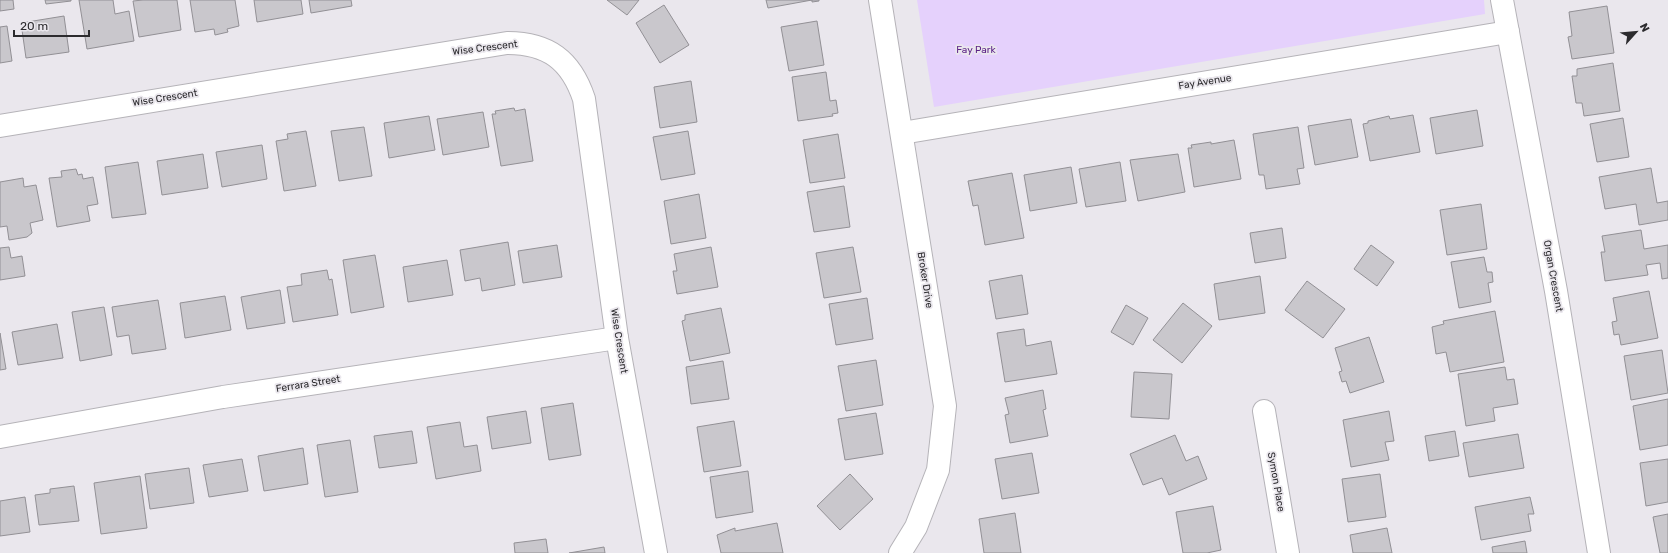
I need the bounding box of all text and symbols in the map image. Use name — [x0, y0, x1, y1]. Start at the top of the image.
scale bar — [14, 12, 89, 38]
north arrow — [1616, 12, 1656, 52]
text: 20 m — [20, 19, 48, 33]
text: N — [1637, 21, 1652, 34]
street label: Wise Crescent — [452, 38, 518, 58]
park label: Fay Park — [956, 44, 997, 56]
street label: Fay Avenue — [1178, 72, 1233, 92]
street label: Wise Crescent — [132, 87, 198, 109]
street label: Organ Crescent — [1541, 239, 1565, 313]
street label: Broker Drive — [915, 251, 935, 309]
street label: Wise Crescent — [608, 308, 630, 374]
street label: Ferrara Street — [275, 373, 341, 395]
street label: Symon Place — [1265, 451, 1287, 513]

